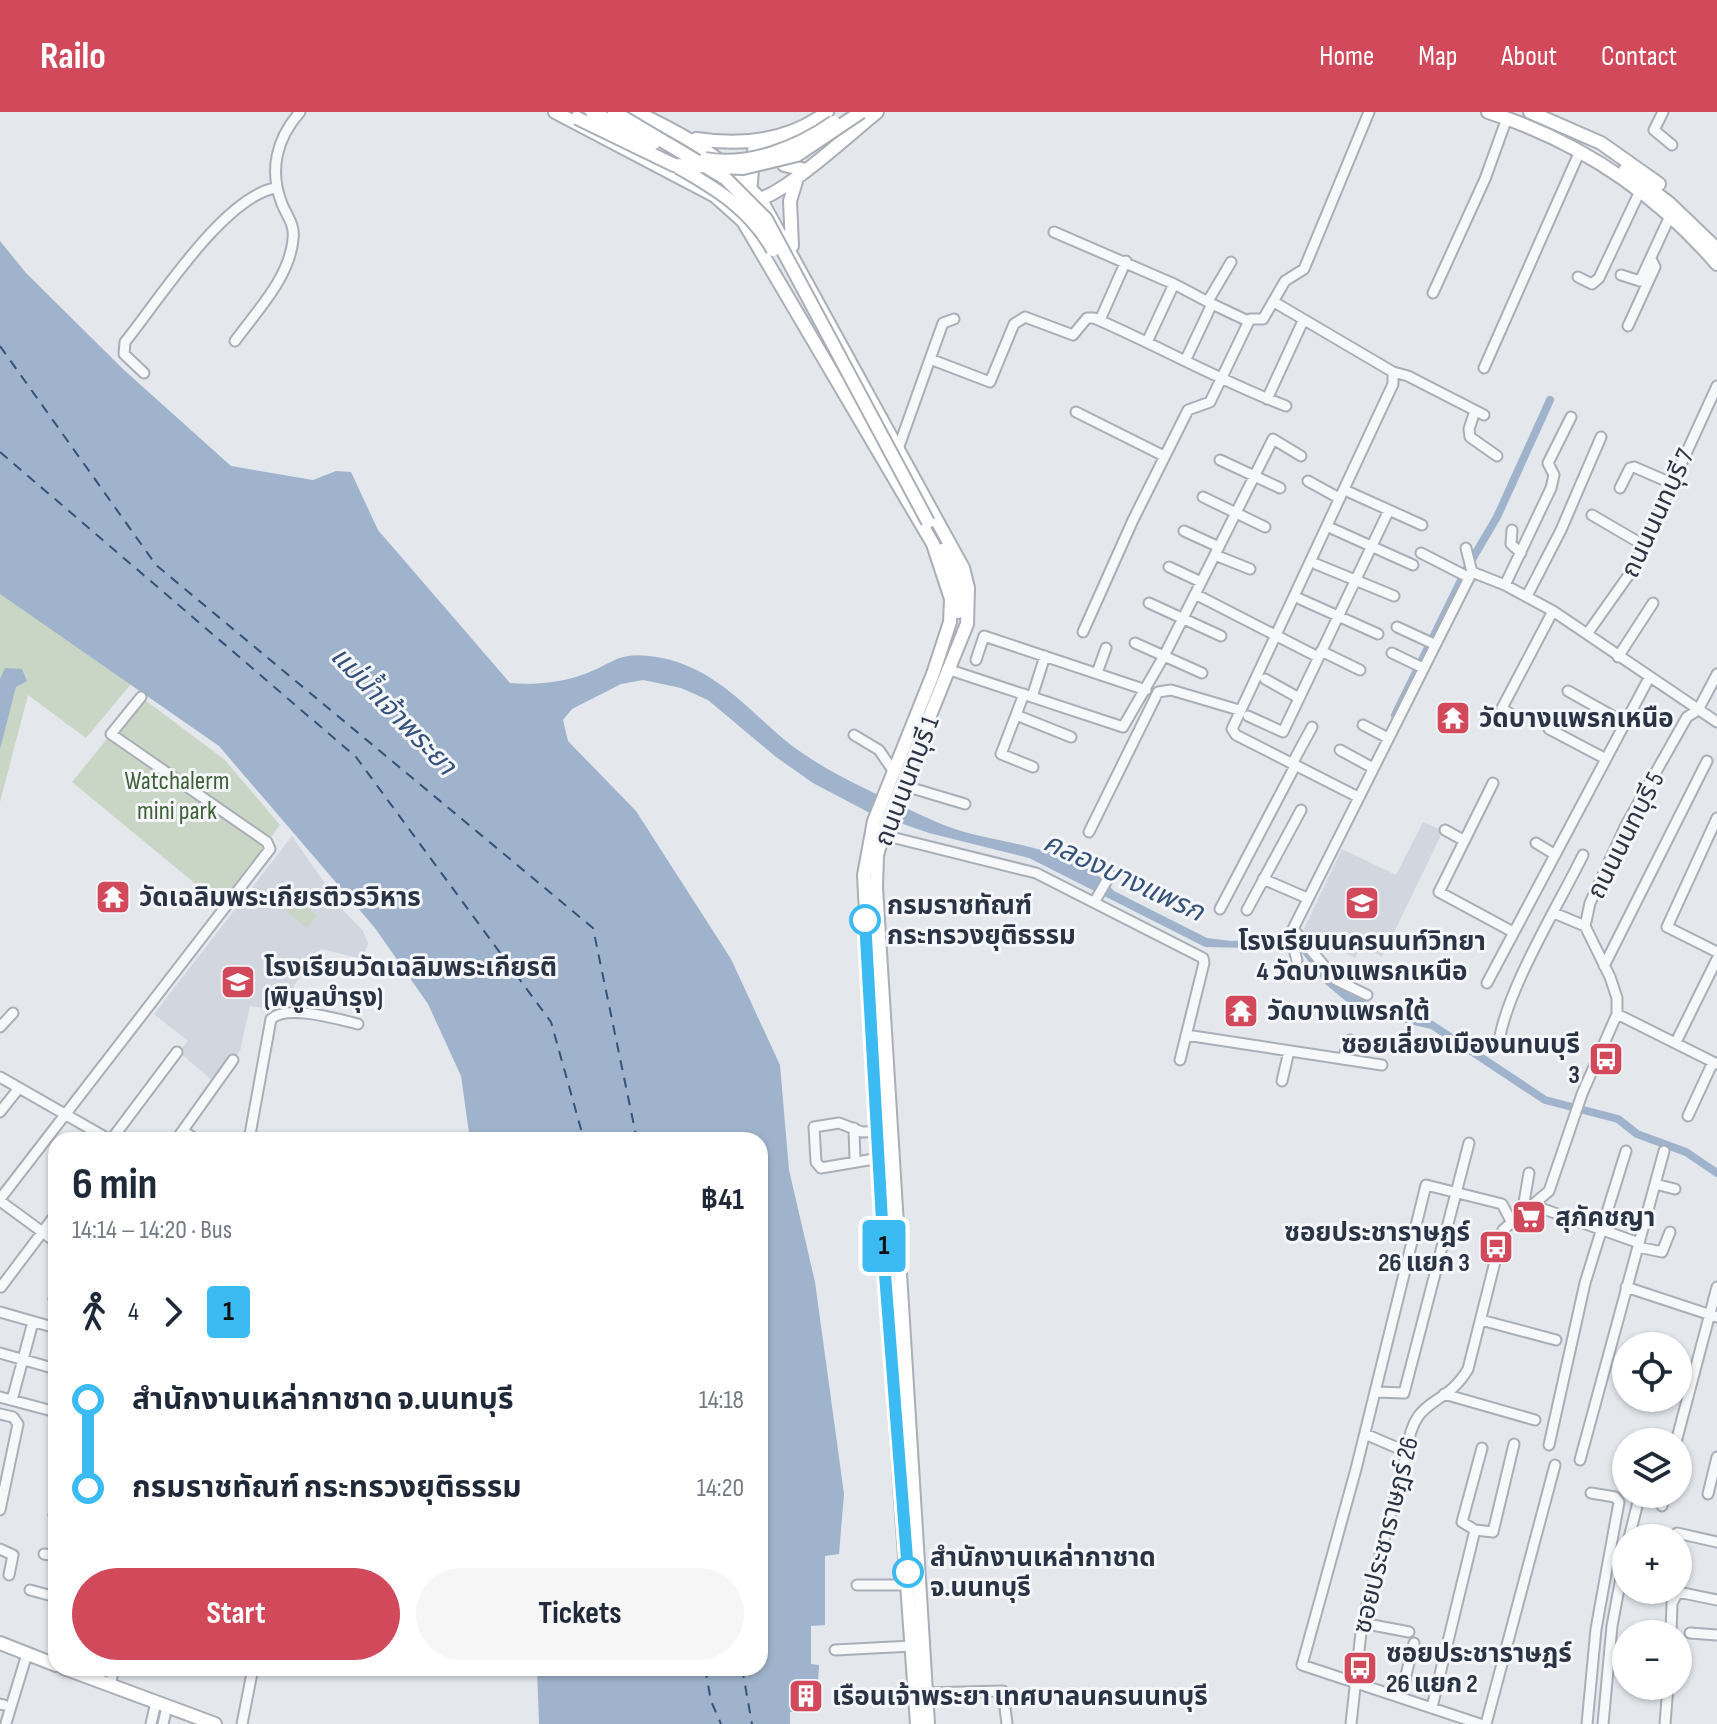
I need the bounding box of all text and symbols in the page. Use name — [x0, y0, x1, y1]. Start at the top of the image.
text: Railo — [40, 34, 106, 79]
text: Home — [1319, 40, 1374, 73]
text: Map — [1418, 40, 1457, 73]
text: About — [1501, 40, 1557, 73]
text: Contact — [1601, 40, 1677, 73]
street label: ถนนนนทบุรี 7 — [1615, 444, 1702, 583]
water label: แม่น้ำเจ้าพระยา — [323, 637, 466, 783]
temple icon: วัดบางแพรกเหนือ — [1434, 699, 1472, 737]
place label: วัดบางแพรกเหนือ — [1479, 704, 1674, 735]
street label: ถนนนนทบุรี 1 — [868, 712, 946, 851]
park label: Watchalerm mini park — [125, 766, 229, 827]
street label: ถนนนนทบุรี 5 — [1581, 767, 1672, 904]
water label: คลองบางแพรก — [1038, 826, 1210, 929]
temple icon: วัดเฉลิมพระเกียรติวรวิหาร — [94, 878, 132, 916]
place label: วัดเฉลิมพระเกียรติวรวิหาร — [139, 883, 421, 914]
school or university icon: โรงเรียนนครนนท์วิทยา 4 วัดบางแพรกเหนือ — [1343, 884, 1381, 922]
place label: กรมราชทัณฑ์ กระทรวงยุติธรรม — [887, 891, 1076, 952]
marker: กรมราชทัณฑ์ กระทรวงยุติธรรม — [850, 905, 880, 935]
place label: โรงเรียนนครนนท์วิทยา 4 วัดบางแพรกเหนือ — [1238, 927, 1486, 988]
place label: โรงเรียนวัดเฉลิมพระเกียรติ (พิบูลบำรุง) — [264, 953, 557, 1014]
school or university icon: โรงเรียนวัดเฉลิมพระเกียรติ (พิบูลบำรุง) — [219, 963, 257, 1001]
temple icon: วัดบางแพรกใต้ — [1222, 992, 1260, 1030]
place label: วัดบางแพรกใต้ — [1267, 997, 1430, 1028]
place label: ซอยเลี่ยงเมืองนทนบุรี 3 — [1341, 1026, 1580, 1091]
bus stop icon: ซอยเลี่ยงเมืองนทนบุรี 3 — [1587, 1040, 1625, 1078]
text: 6 min — [72, 1158, 157, 1211]
text: ฿41 — [701, 1182, 744, 1218]
supermarket icon: สุภัคชญา — [1510, 1198, 1548, 1236]
place label: สุภัคชญา — [1555, 1203, 1655, 1234]
text: 14:14 – 14:20 · Bus — [72, 1215, 232, 1246]
place label: ซอยประชาราษฎร์ 26 แยก 3 — [1284, 1218, 1470, 1279]
line badge: 1 — [858, 1220, 910, 1272]
bus stop icon: ซอยประชาราษฎร์ 26 แยก 3 — [1477, 1228, 1515, 1266]
text: 1 — [879, 1229, 889, 1262]
icon: walk — [72, 1290, 116, 1334]
icon: forward — [151, 1290, 195, 1334]
text: 1 — [223, 1295, 234, 1328]
text: 4 — [128, 1297, 139, 1328]
map controls — [1612, 1332, 1692, 1700]
button: locate — [1612, 1332, 1692, 1412]
text: สำนักงานเหล่ากาชาด จ.นนทบุรี — [132, 1382, 513, 1418]
text: 14:18 — [699, 1385, 744, 1416]
button: layers — [1612, 1428, 1692, 1508]
street label: ซอยประชาราษฎร์ 26 — [1347, 1434, 1426, 1637]
text: กรมราชทัณฑ์ กระทรวงยุติธรรม — [132, 1470, 522, 1506]
text: 14:20 — [697, 1473, 744, 1504]
button: + — [1612, 1524, 1692, 1604]
place label: สำนักงานเหล่ากาชาด จ.นนทบุรี — [930, 1542, 1156, 1604]
marker: สำนักงานเหล่ากาชาด จ.นนทบุรี — [893, 1557, 923, 1587]
button: Start — [72, 1568, 400, 1660]
button: Tickets — [416, 1568, 744, 1660]
button: − — [1612, 1620, 1692, 1700]
place label: ซอยประชาราษฎร์ 26 แยก 2 — [1386, 1639, 1572, 1700]
bus stop icon: ซอยประชาราษฎร์ 26 แยก 2 — [1341, 1649, 1379, 1687]
building icon: เรือนเจ้าพระยา เทศบาลนครนนทบุรี — [787, 1677, 825, 1715]
place label: เรือนเจ้าพระยา เทศบาลนครนนทบุรี — [832, 1682, 1208, 1713]

